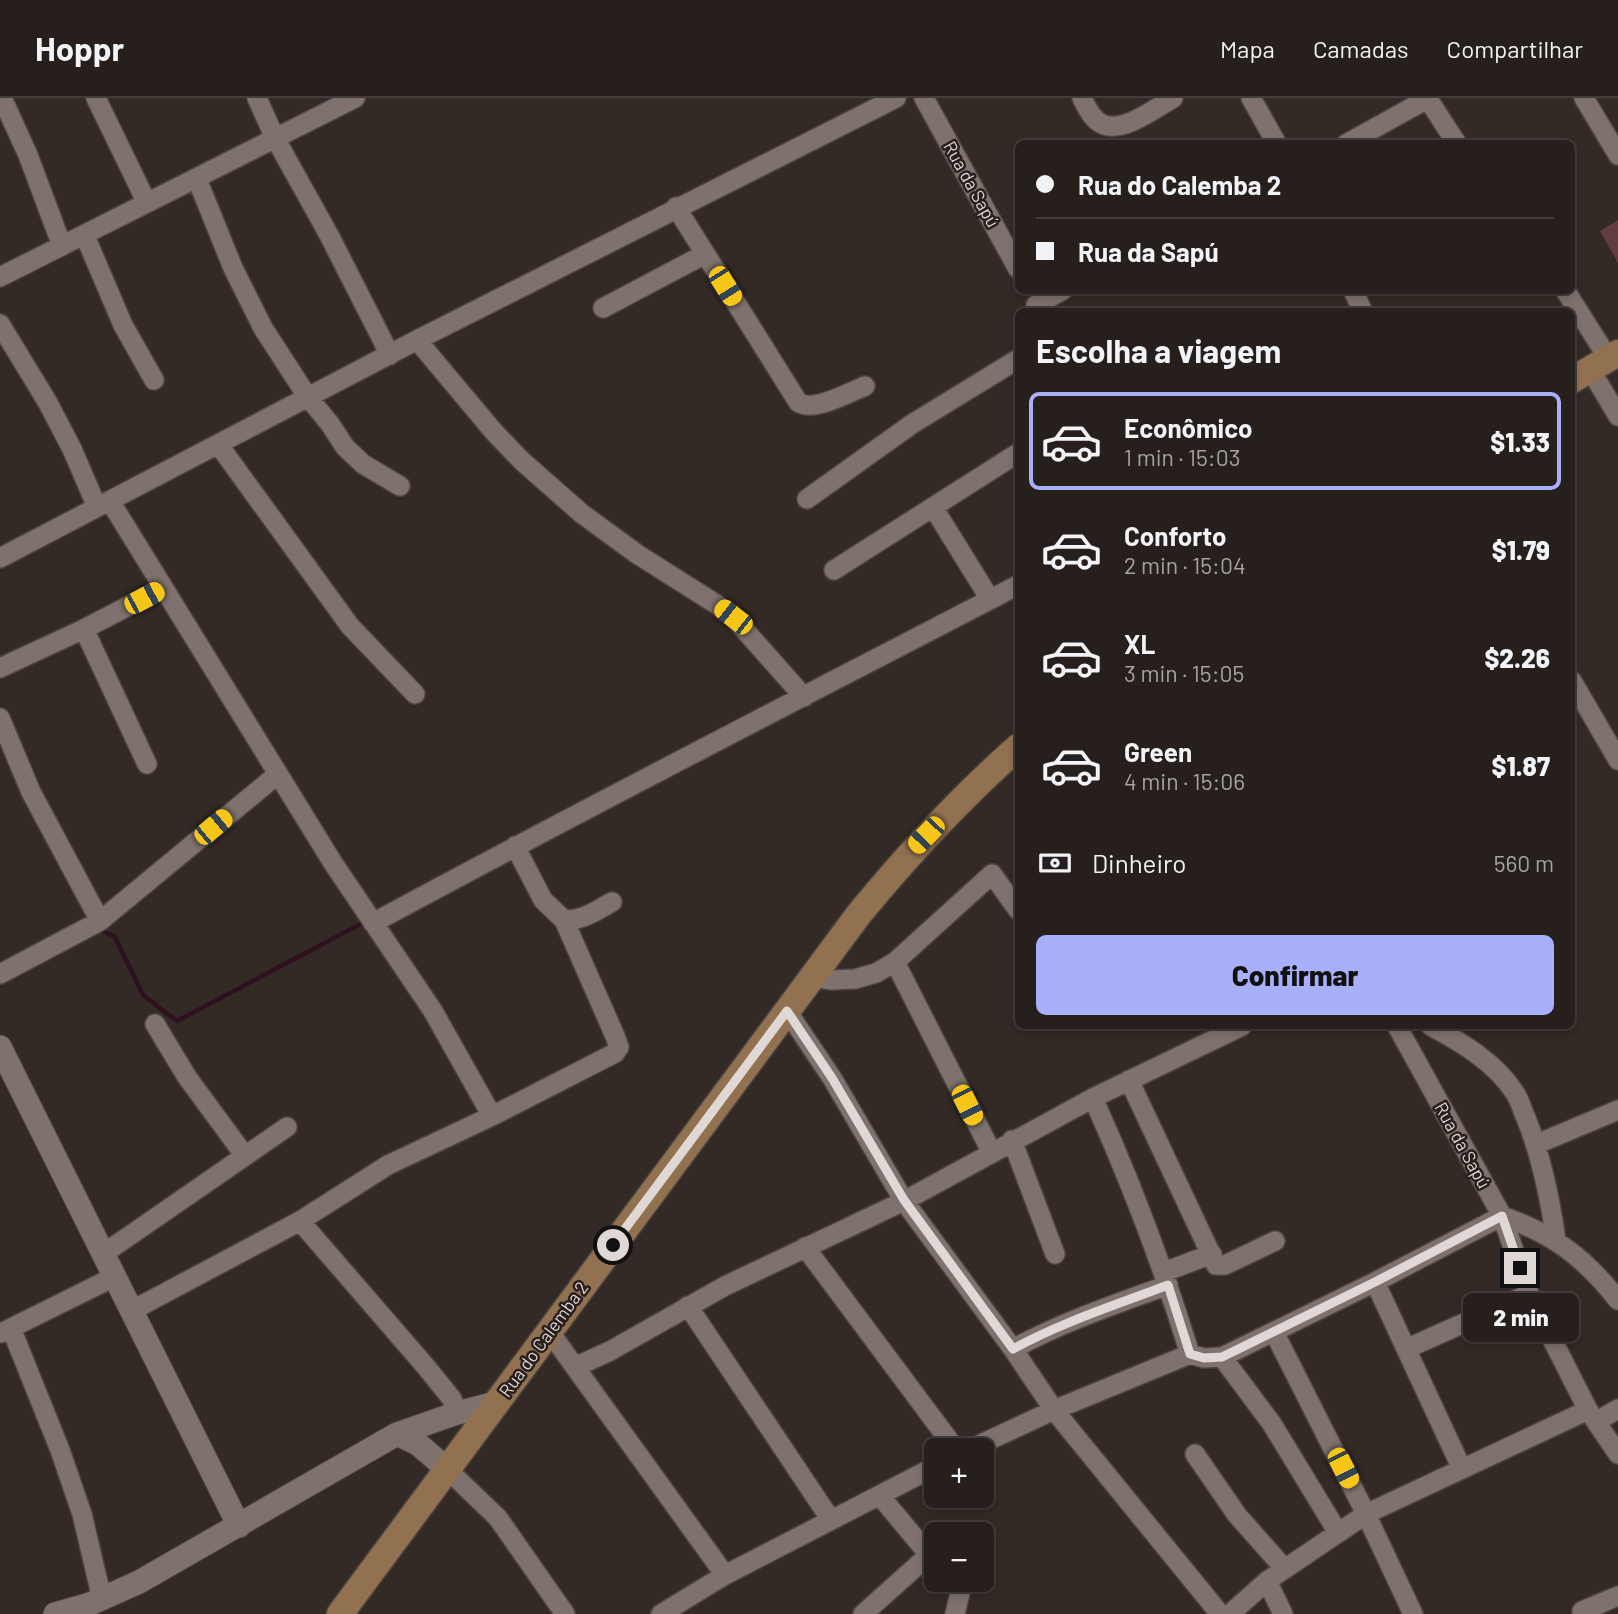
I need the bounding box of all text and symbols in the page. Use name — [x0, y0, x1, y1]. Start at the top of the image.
text: Hoppr — [35, 28, 124, 68]
text: Mapa — [1220, 34, 1275, 63]
text: Camadas — [1313, 34, 1409, 63]
text: Compartilhar — [1447, 34, 1583, 63]
street label: Rua da Sapú — [939, 137, 1005, 231]
text: Rua do Calemba 2 — [1078, 169, 1281, 200]
text: Rua da Sapú — [1078, 236, 1219, 267]
car — [705, 263, 746, 309]
text: Escolha a viagem — [1036, 331, 1281, 369]
icon: car — [1040, 410, 1103, 473]
text: Econômico — [1124, 412, 1253, 443]
text: $1.33 — [1490, 426, 1550, 457]
text: 1 min · 15:03 — [1124, 443, 1240, 471]
icon: car — [1040, 518, 1103, 581]
text: Conforto — [1124, 520, 1227, 551]
text: $1.79 — [1492, 534, 1550, 565]
text: 2 min · 15:04 — [1124, 551, 1246, 579]
car — [121, 579, 168, 617]
car — [710, 596, 757, 638]
icon: car — [1040, 626, 1103, 689]
text: XL — [1124, 628, 1155, 659]
text: $2.26 — [1484, 642, 1550, 673]
text: 3 min · 15:05 — [1124, 659, 1244, 687]
icon: car — [1040, 734, 1103, 797]
text: Green — [1124, 736, 1192, 767]
text: $1.87 — [1491, 750, 1550, 781]
text: 4 min · 15:06 — [1124, 767, 1245, 795]
car — [191, 805, 236, 849]
car — [904, 813, 949, 857]
icon: cash — [1036, 844, 1074, 882]
text: Dinheiro — [1092, 847, 1187, 878]
text: 560 m — [1494, 849, 1554, 877]
button: Confirmar — [1036, 935, 1554, 1015]
car — [949, 1082, 986, 1128]
street label: Rua da Sapú — [1430, 1098, 1496, 1192]
route start — [597, 1229, 629, 1261]
route end — [1504, 1252, 1536, 1284]
street label: Rua do Calemba 2 — [494, 1277, 592, 1401]
callout: 2 min — [1462, 1292, 1578, 1342]
text: 2 min — [1493, 1303, 1549, 1331]
map controls — [924, 1438, 994, 1592]
button: + — [924, 1438, 994, 1508]
car — [1325, 1445, 1362, 1491]
button: − — [924, 1522, 994, 1592]

